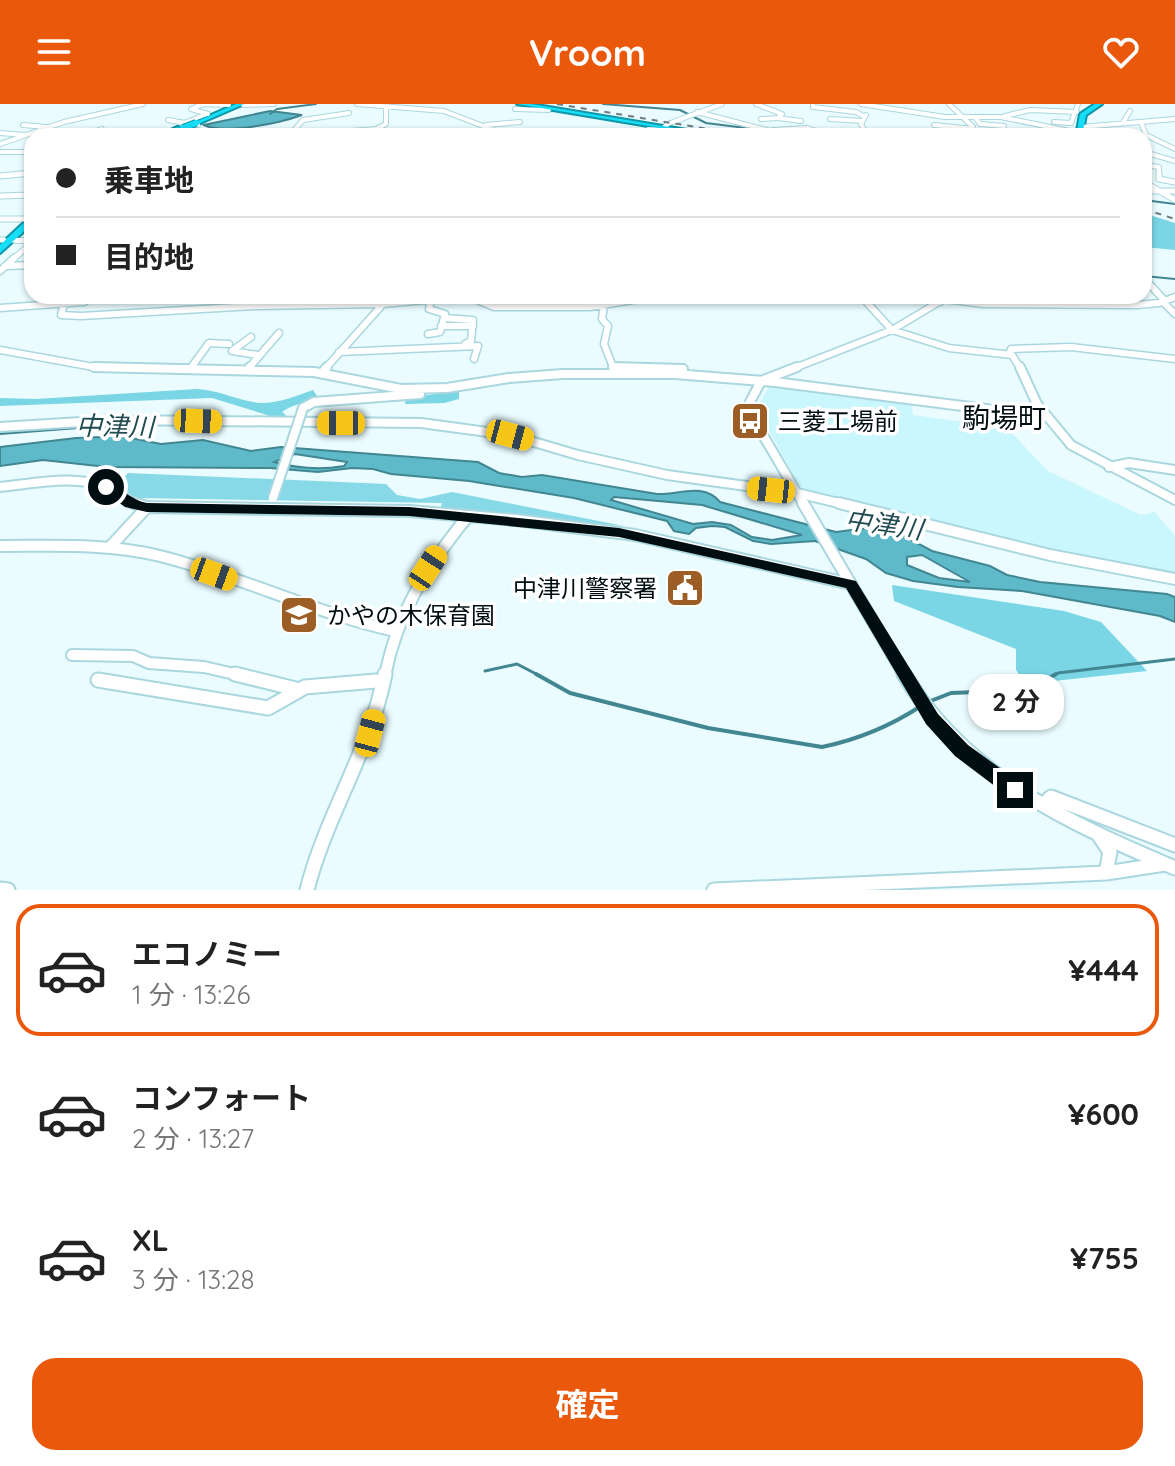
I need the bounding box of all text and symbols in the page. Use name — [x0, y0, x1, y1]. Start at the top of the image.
icon: menu — [32, 30, 76, 74]
text: Vroom — [529, 30, 646, 75]
icon: heart — [1099, 30, 1143, 74]
text: 乗車地 — [104, 161, 194, 199]
text: 目的地 — [104, 238, 194, 276]
bus stop icon: 三菱工場前 — [729, 400, 771, 442]
district label: 駒場町 — [962, 400, 1046, 435]
place label: 三菱工場前 — [778, 406, 898, 436]
car — [174, 408, 222, 434]
water label: 中津川 — [76, 409, 157, 443]
car — [317, 411, 365, 435]
car — [484, 417, 536, 453]
route start — [88, 469, 124, 505]
car — [746, 476, 796, 504]
water label: 中津川 — [843, 502, 928, 546]
car — [405, 541, 451, 595]
car — [187, 555, 241, 593]
public building icon: 中津川警察署 — [664, 567, 706, 609]
place label: 中津川警察署 — [513, 573, 657, 603]
school or university icon: かやの木保育園 — [278, 594, 320, 636]
place label: かやの木保育園 — [327, 600, 495, 630]
callout: 2 分 — [967, 674, 1063, 730]
text: 2 分 — [992, 685, 1040, 718]
car — [352, 707, 388, 759]
route end — [997, 772, 1033, 808]
icon: car — [36, 934, 108, 1006]
text: エコノミー — [132, 935, 282, 973]
text: ¥444 — [1068, 951, 1139, 989]
text: 1 分 · 13:26 — [132, 978, 250, 1011]
icon: car — [36, 1078, 108, 1150]
text: コンフォート — [132, 1079, 311, 1117]
text: ¥600 — [1068, 1095, 1139, 1133]
text: 2 分 · 13:27 — [132, 1122, 254, 1155]
text: XL — [132, 1221, 169, 1259]
icon: car — [36, 1222, 108, 1294]
text: ¥755 — [1070, 1239, 1139, 1277]
text: 3 分 · 13:28 — [132, 1263, 255, 1296]
button: 確定 — [32, 1358, 1143, 1450]

